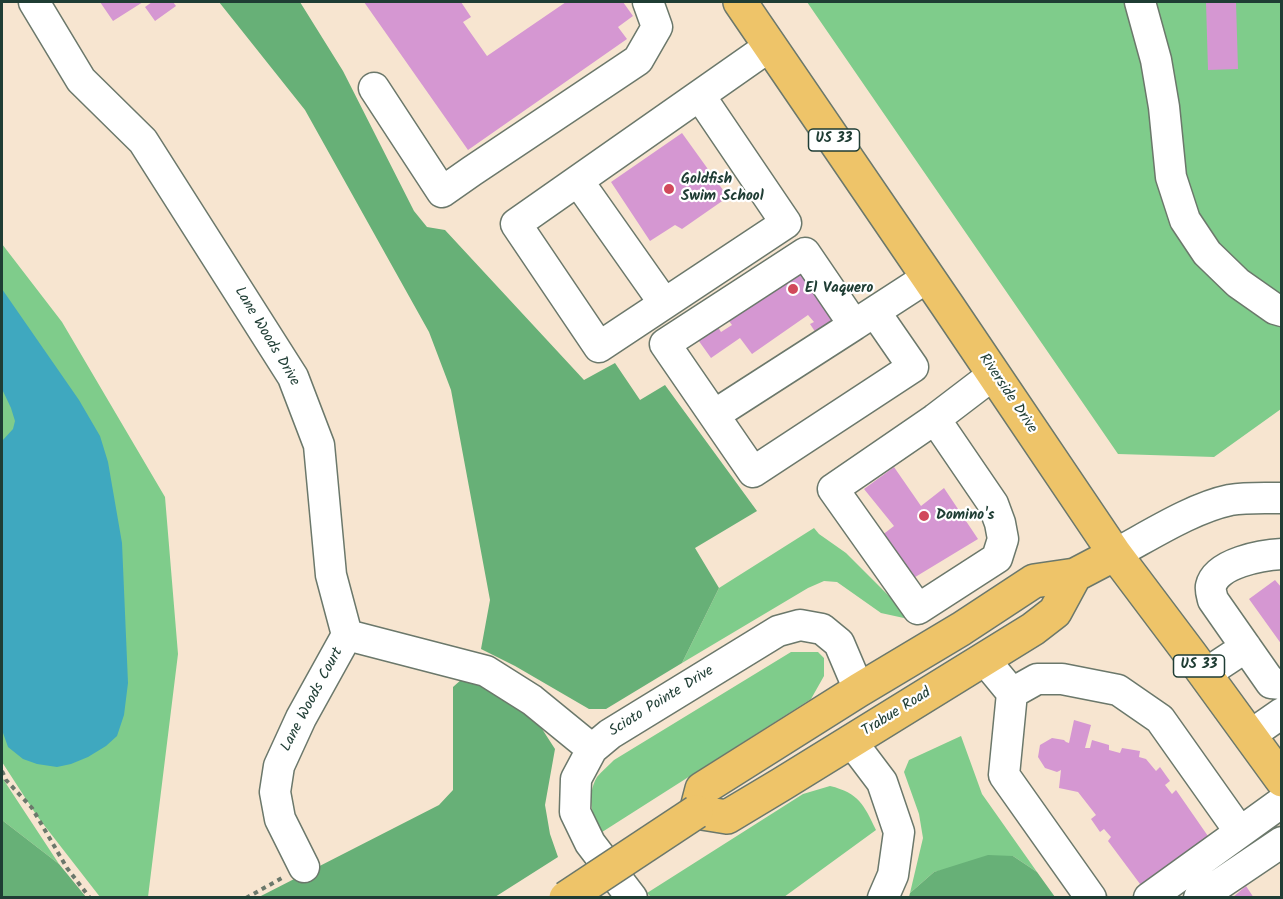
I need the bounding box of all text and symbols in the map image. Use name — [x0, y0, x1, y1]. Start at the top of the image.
road number: US 33 — [808, 129, 860, 151]
place label: Goldfish Swim School — [681, 171, 764, 206]
marker: Goldfish Swim School — [662, 182, 676, 196]
place label: El Vaquero — [805, 280, 873, 298]
marker: El Vaquero — [786, 282, 800, 296]
street label: Lane Woods Drive — [229, 284, 303, 390]
street label: Riverside Drive — [974, 351, 1040, 437]
place label: Domino's — [936, 507, 994, 525]
marker: Domino's — [917, 509, 931, 523]
street label: Lane Woods Court — [278, 645, 348, 755]
road number: US 33 — [1174, 655, 1224, 677]
street label: Scioto Pointe Drive — [606, 663, 718, 741]
street label: Trabue Road — [859, 685, 935, 741]

